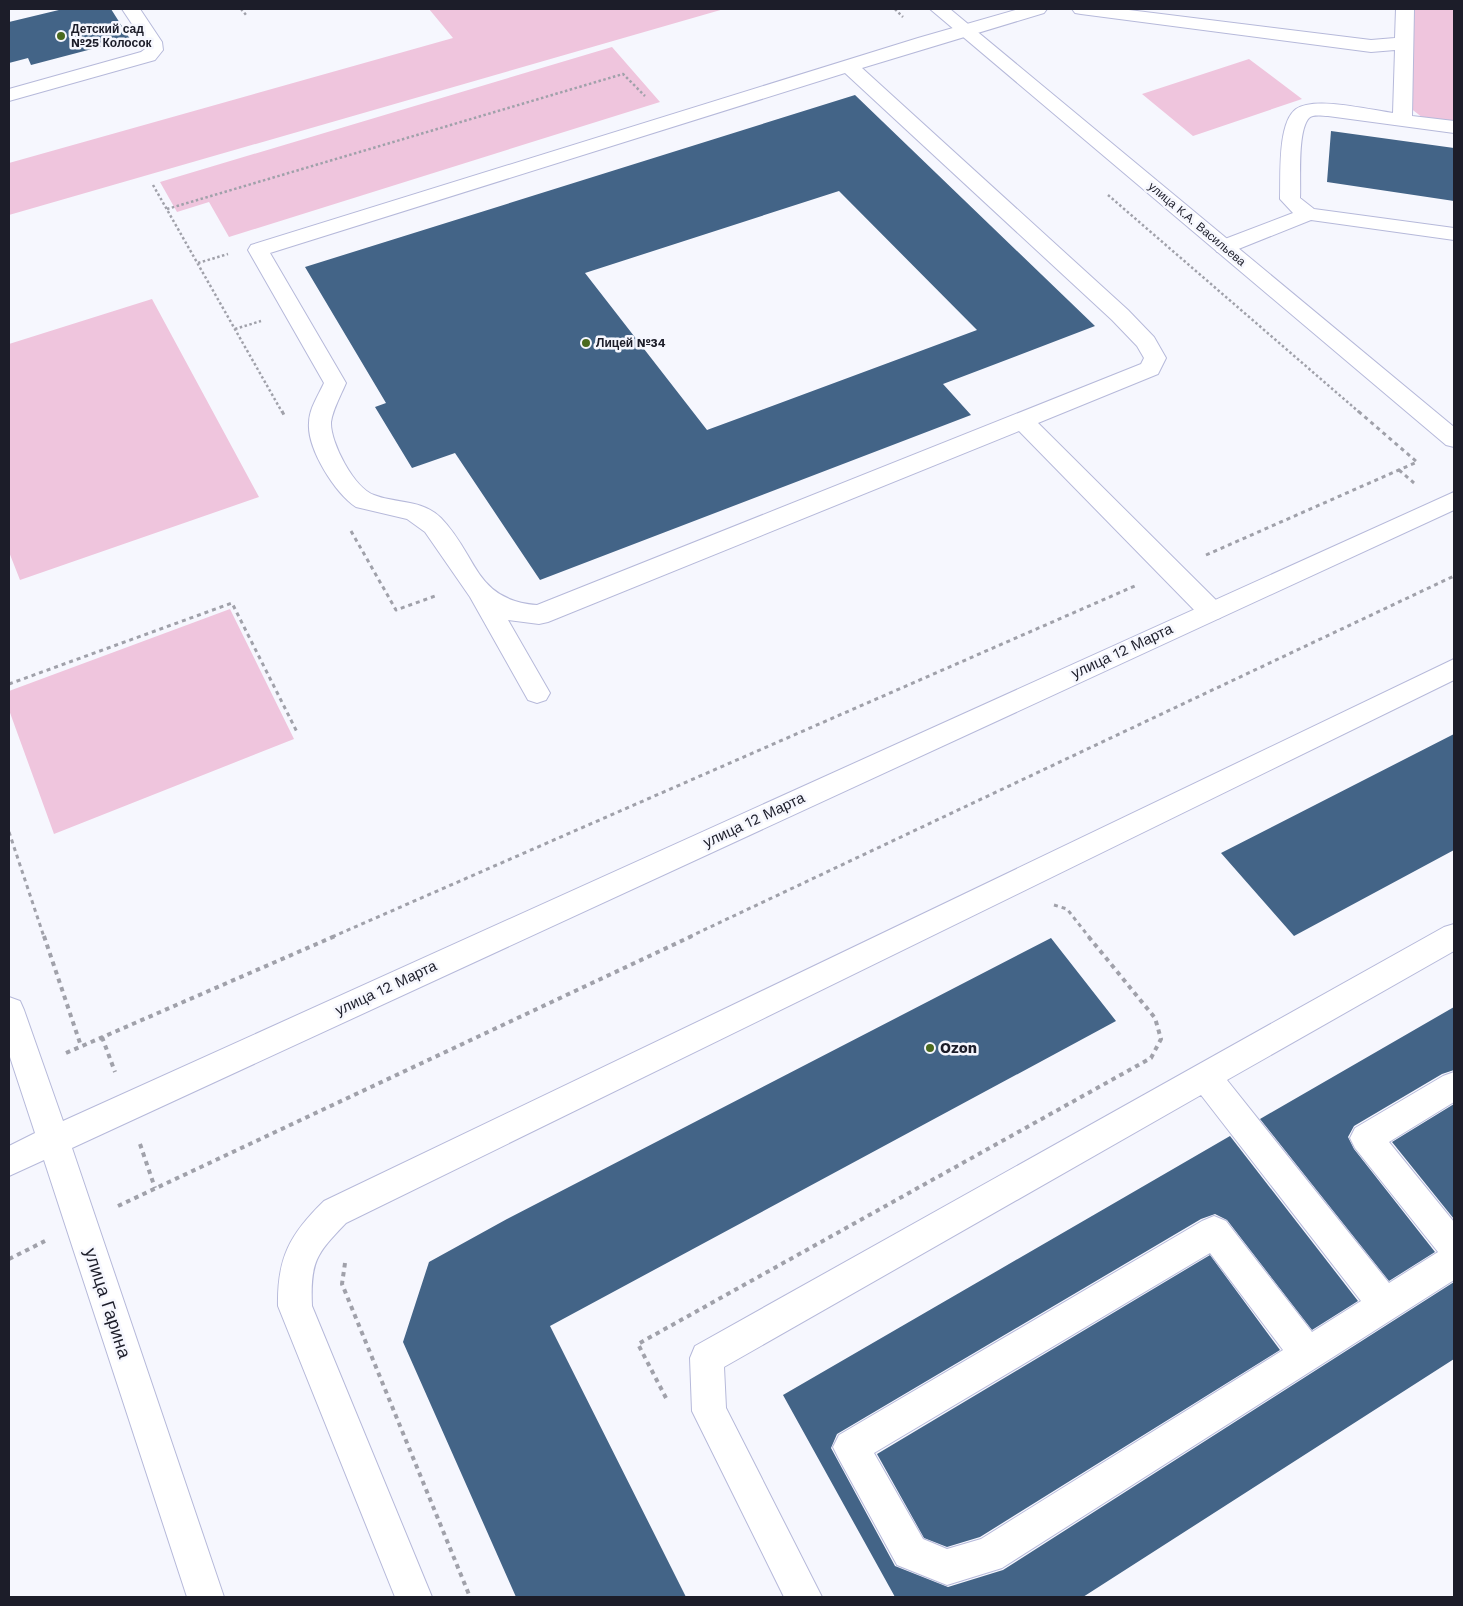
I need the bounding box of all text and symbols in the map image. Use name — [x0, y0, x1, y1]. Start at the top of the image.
place label: Детский сад №25 Колосок — [71, 22, 153, 50]
marker: Детский сад №25 Колосок — [55, 30, 67, 42]
street label: улица К.А. Васильева — [1145, 179, 1249, 269]
place label: Лицей №34 — [596, 336, 666, 350]
marker: Лицей №34 — [580, 337, 592, 349]
street label: улица 12 Марта — [1068, 619, 1176, 682]
street label: улица 12 Марта — [700, 788, 808, 851]
street label: улица 12 Марта — [332, 956, 440, 1019]
place label: Ozon — [940, 1039, 977, 1057]
marker: Ozon — [924, 1042, 936, 1054]
street label: улица Гарина — [80, 1245, 136, 1362]

